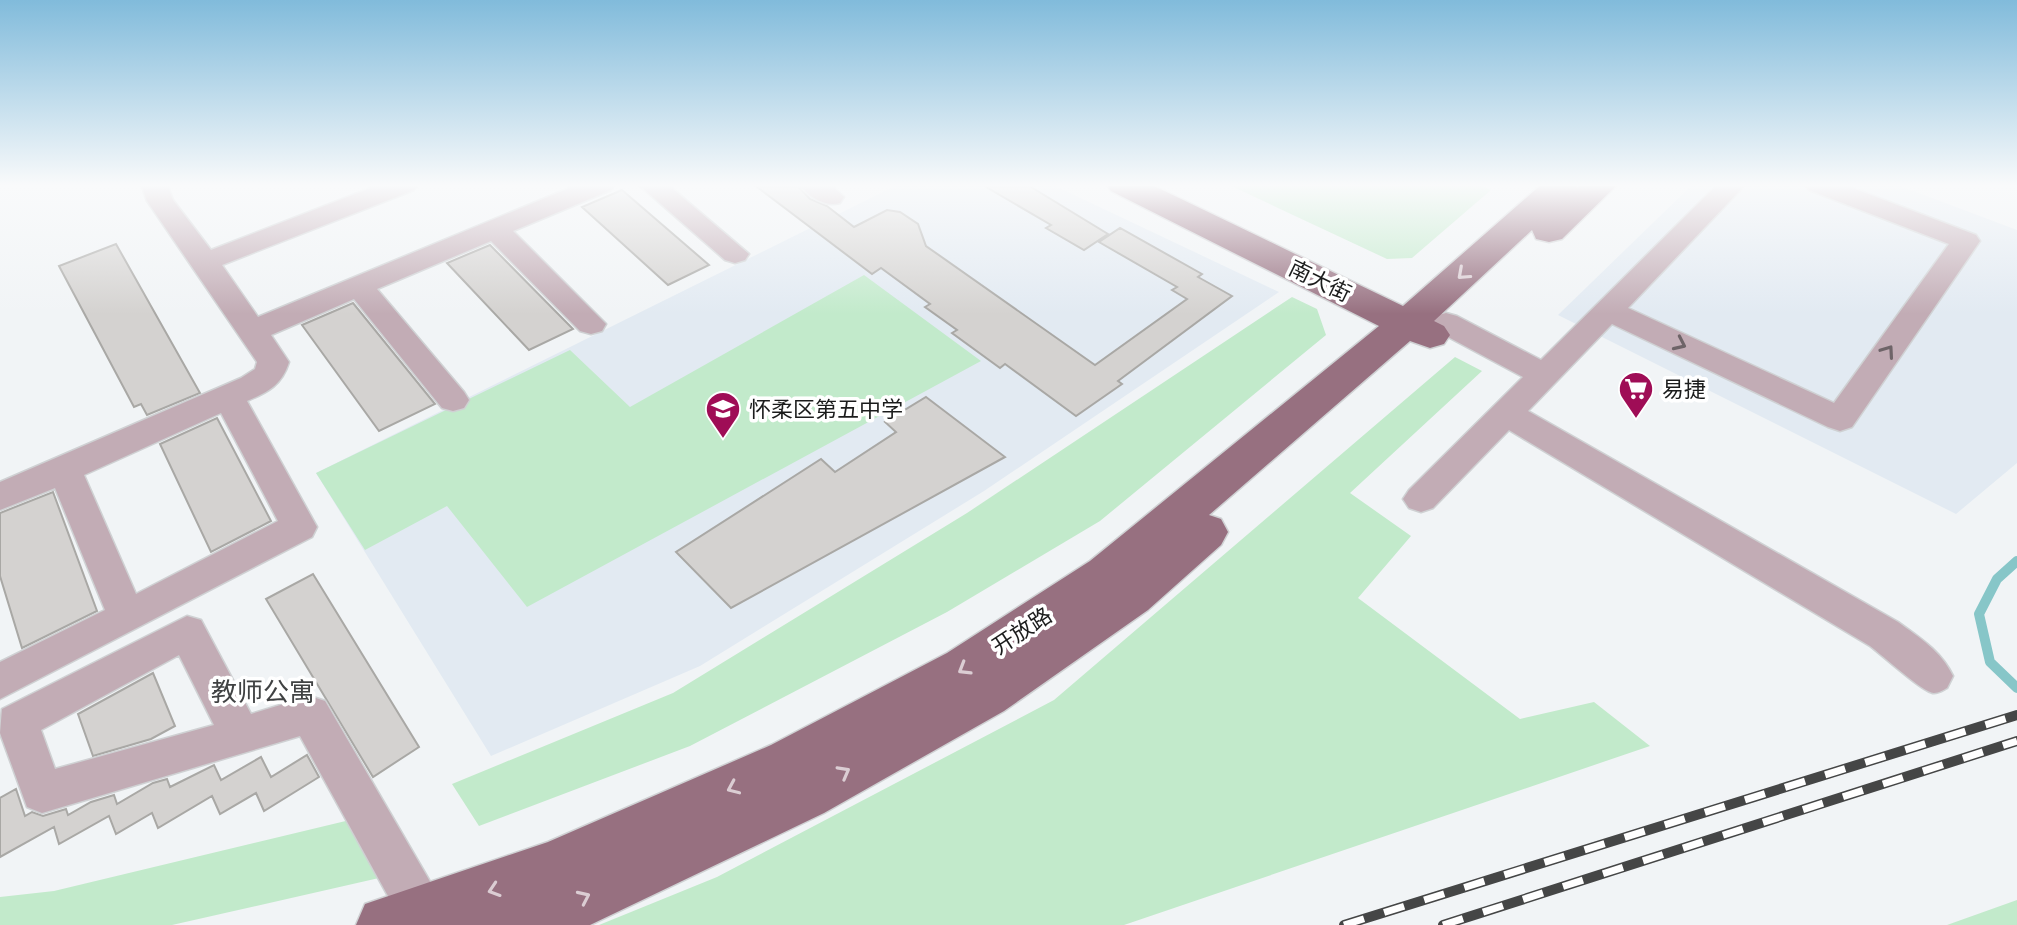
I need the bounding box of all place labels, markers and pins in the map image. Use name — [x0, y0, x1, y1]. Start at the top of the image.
supermarket icon: 易捷 — [1617, 370, 1655, 420]
place label: 易捷 — [1662, 376, 1706, 403]
school or university icon: 怀柔区第五中学 — [704, 390, 742, 440]
place label: 怀柔区第五中学 — [749, 396, 903, 423]

